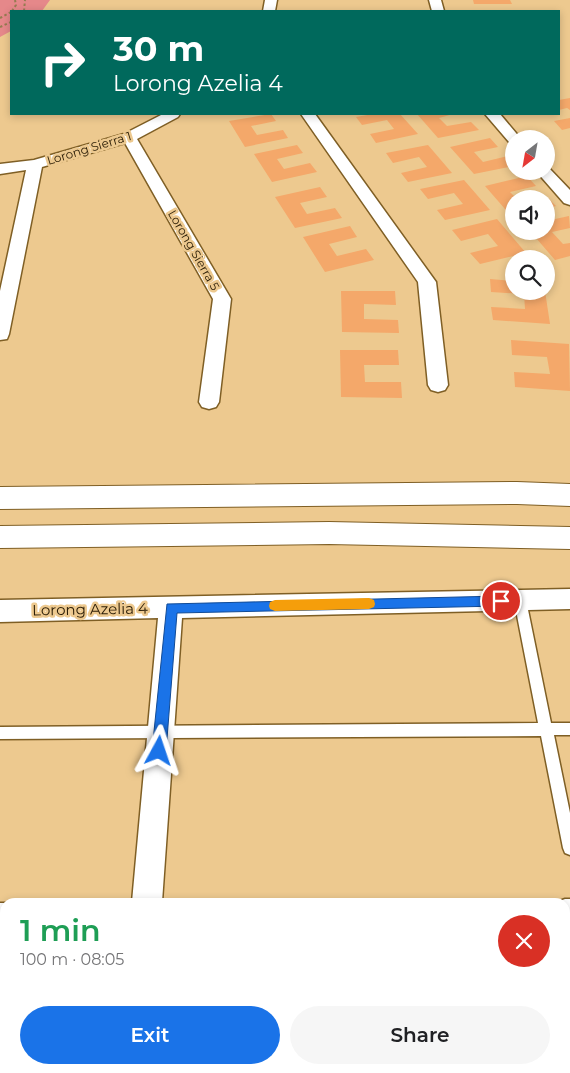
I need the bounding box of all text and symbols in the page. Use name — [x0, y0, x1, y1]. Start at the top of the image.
text: 30 m — [113, 27, 204, 70]
icon: right — [30, 30, 95, 95]
text: Lorong Azelia 4 — [113, 70, 283, 97]
street label: Lorong Sierra 1 — [45, 128, 133, 168]
north arrow — [505, 130, 555, 180]
map controls — [505, 130, 555, 300]
button: sound — [505, 190, 555, 240]
street label: Lorong Sierra 5 — [165, 207, 223, 293]
button: search — [505, 250, 555, 300]
pin — [480, 580, 522, 622]
icon: arrive — [487, 587, 515, 615]
street label: Lorong Azelia 4 — [32, 598, 148, 620]
position arrow — [132, 724, 184, 776]
text: 1 min — [20, 912, 101, 949]
button: close — [498, 915, 550, 967]
text: 100 m · 08:05 — [20, 950, 124, 969]
button: Exit — [20, 1006, 280, 1064]
button: Share — [290, 1006, 550, 1064]

